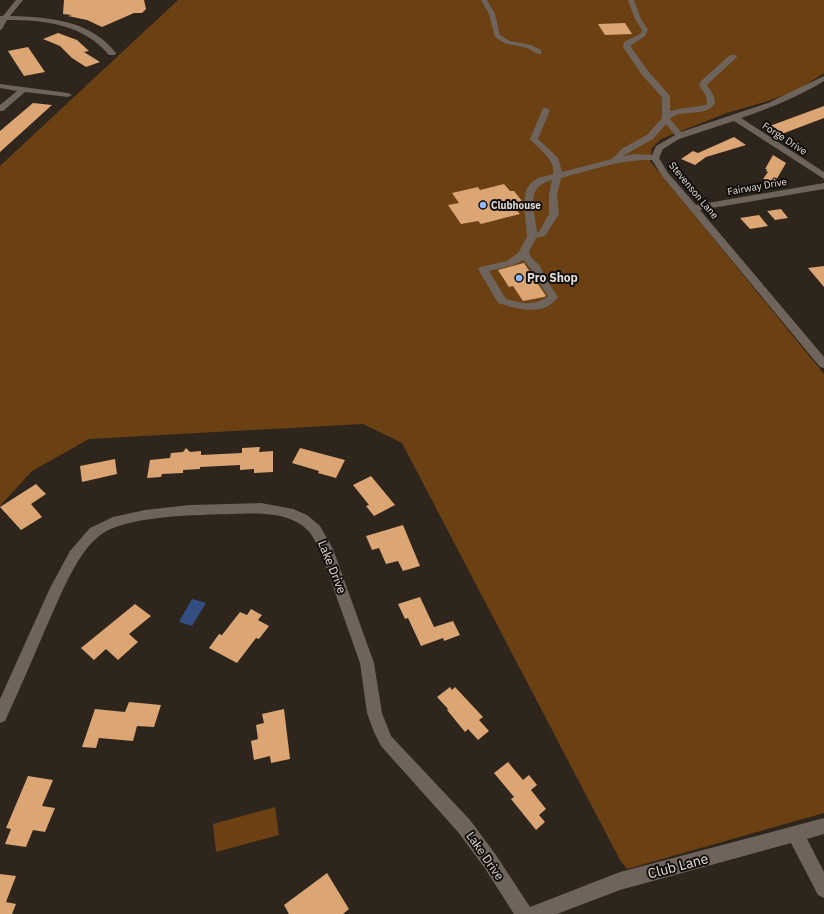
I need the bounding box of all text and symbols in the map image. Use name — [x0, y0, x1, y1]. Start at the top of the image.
street label: Forge Drive — [760, 119, 810, 158]
street label: Stevenson Lane — [666, 159, 722, 222]
street label: Fairway Drive — [726, 175, 788, 198]
place label: Clubhouse — [491, 199, 541, 212]
marker: Clubhouse — [478, 200, 488, 210]
place label: Pro Shop — [527, 270, 578, 285]
marker: Pro Shop — [514, 273, 524, 283]
street label: Lake Drive — [315, 538, 350, 596]
street label: Lake Drive — [463, 829, 508, 883]
street label: Club Lane — [646, 849, 711, 883]

